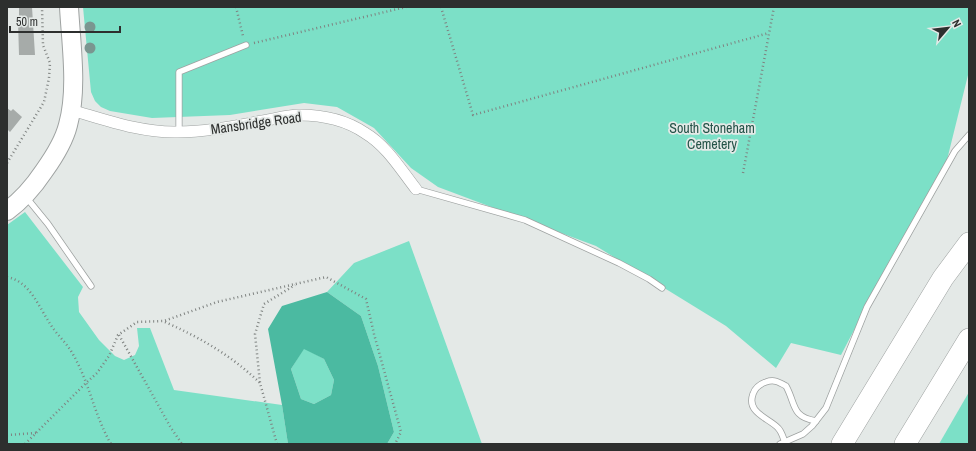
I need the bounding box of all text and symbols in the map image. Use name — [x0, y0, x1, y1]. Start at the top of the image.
scale bar — [10, 8, 120, 34]
north arrow — [928, 8, 968, 48]
text: 50 m — [16, 14, 38, 30]
text: N — [949, 17, 965, 29]
street label: Mansbridge Road — [210, 108, 302, 138]
park label: South Stoneham Cemetery — [669, 119, 755, 153]

